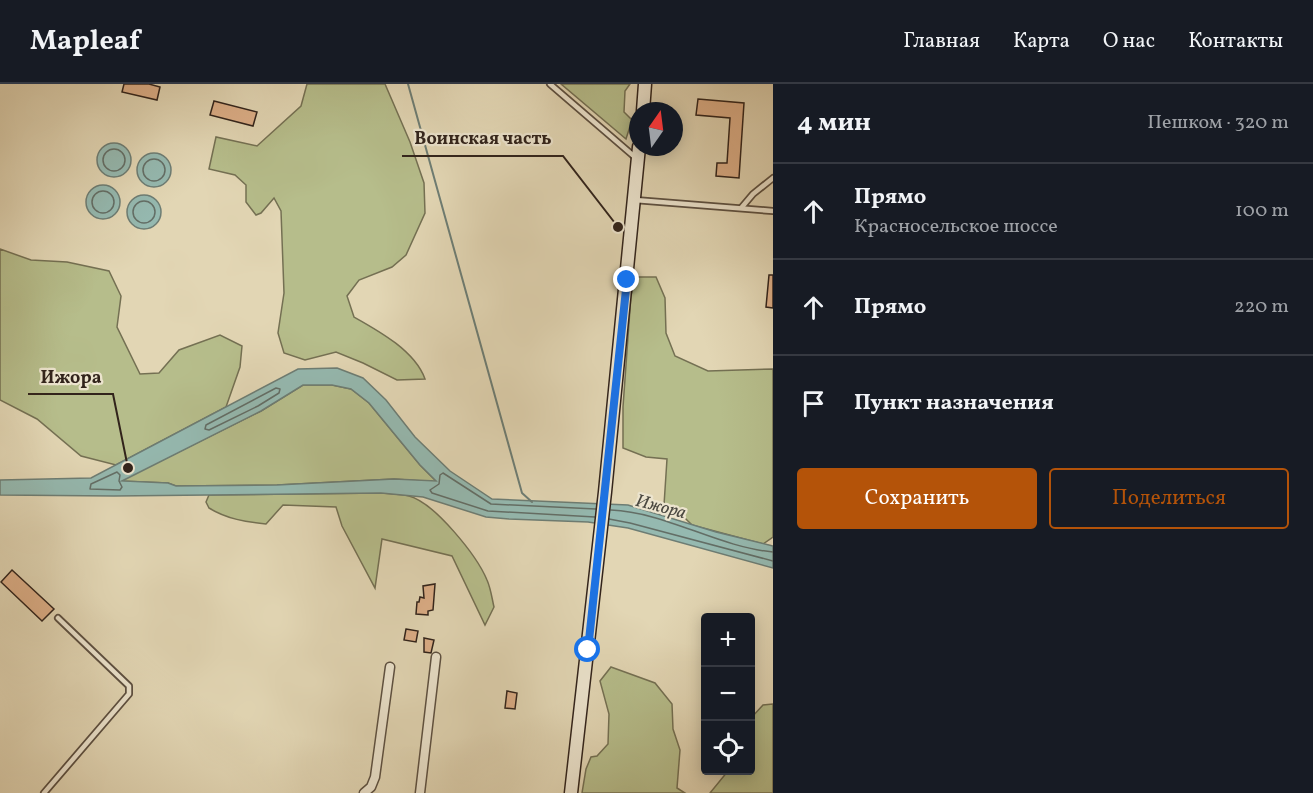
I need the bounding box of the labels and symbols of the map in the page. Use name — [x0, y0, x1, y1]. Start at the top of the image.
north arrow — [629, 102, 683, 156]
callout: Воинская часть — [402, 120, 563, 156]
text: Воинская часть — [414, 127, 552, 152]
route end — [613, 266, 639, 292]
callout: Ижора — [28, 358, 113, 394]
text: Ижора — [41, 366, 102, 391]
water label: Ижора — [632, 489, 689, 526]
route start — [574, 636, 600, 662]

